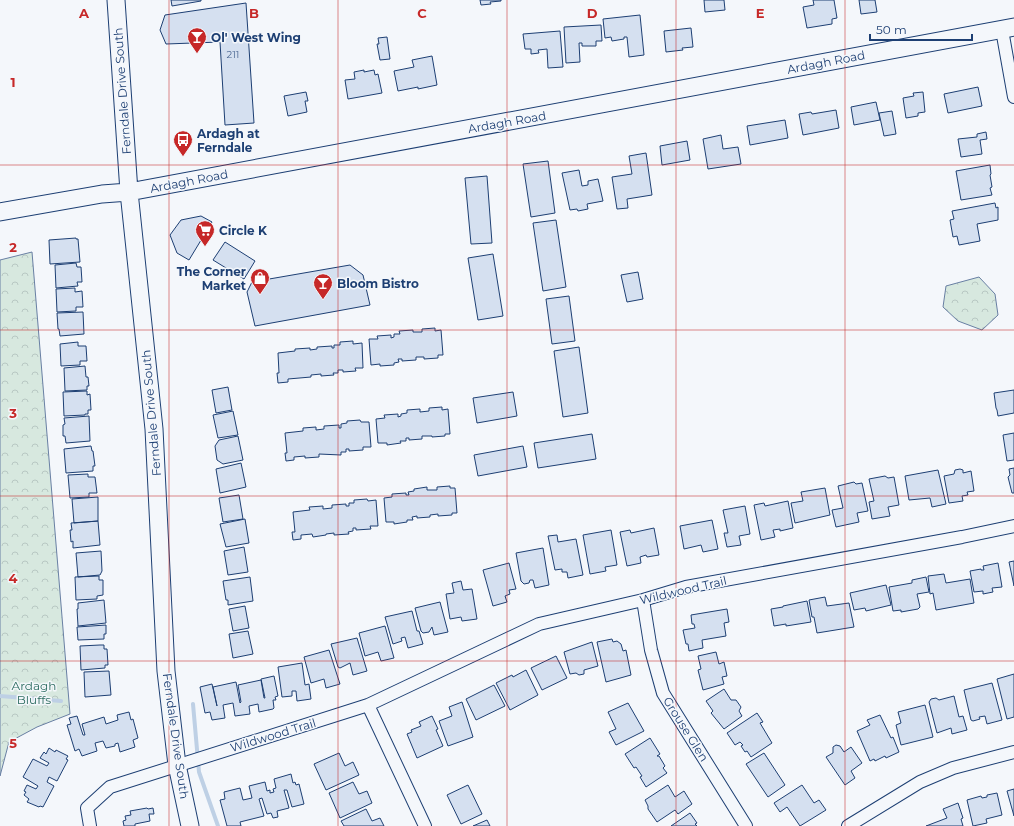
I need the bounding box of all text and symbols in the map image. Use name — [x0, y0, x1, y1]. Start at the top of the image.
text: A — [78, 5, 90, 21]
text: B — [249, 5, 259, 21]
text: C — [417, 5, 427, 21]
text: D — [587, 5, 598, 21]
text: E — [756, 5, 765, 21]
scale bar — [870, 16, 972, 42]
text: 50 m — [876, 22, 907, 37]
bar icon: Ol' West Wing — [186, 26, 208, 54]
street label: Ferndale Drive South — [110, 27, 134, 155]
place label: Ol' West Wing — [211, 30, 301, 45]
street label: Ardagh Road — [786, 47, 866, 77]
house number: 211 — [227, 48, 239, 61]
text: 1 — [10, 74, 16, 90]
street label: Ardagh Road — [467, 108, 547, 136]
place label: Ardagh at Ferndale — [196, 126, 261, 155]
bus stop icon: Ardagh at Ferndale — [172, 129, 194, 157]
street label: Ardagh Road — [149, 166, 229, 196]
supermarket icon: Circle K — [194, 219, 216, 247]
place label: Circle K — [219, 223, 268, 238]
text: 2 — [9, 239, 17, 255]
place label: The Corner Market — [177, 264, 247, 293]
shop icon: The Corner Market — [249, 267, 271, 295]
bar icon: Bloom Bistro — [312, 272, 334, 300]
place label: Bloom Bistro — [337, 276, 419, 291]
street label: Ferndale Drive South — [138, 349, 164, 477]
text: 3 — [8, 405, 17, 421]
text: 4 — [9, 570, 18, 586]
street label: Wildwood Trail — [638, 573, 728, 607]
street label: Ferndale Drive South — [160, 672, 192, 800]
park label: Ardagh Bluffs — [12, 678, 56, 707]
street label: Grouse Glen — [660, 694, 712, 764]
street label: Wildwood Trail — [228, 715, 318, 755]
text: 5 — [9, 735, 17, 751]

